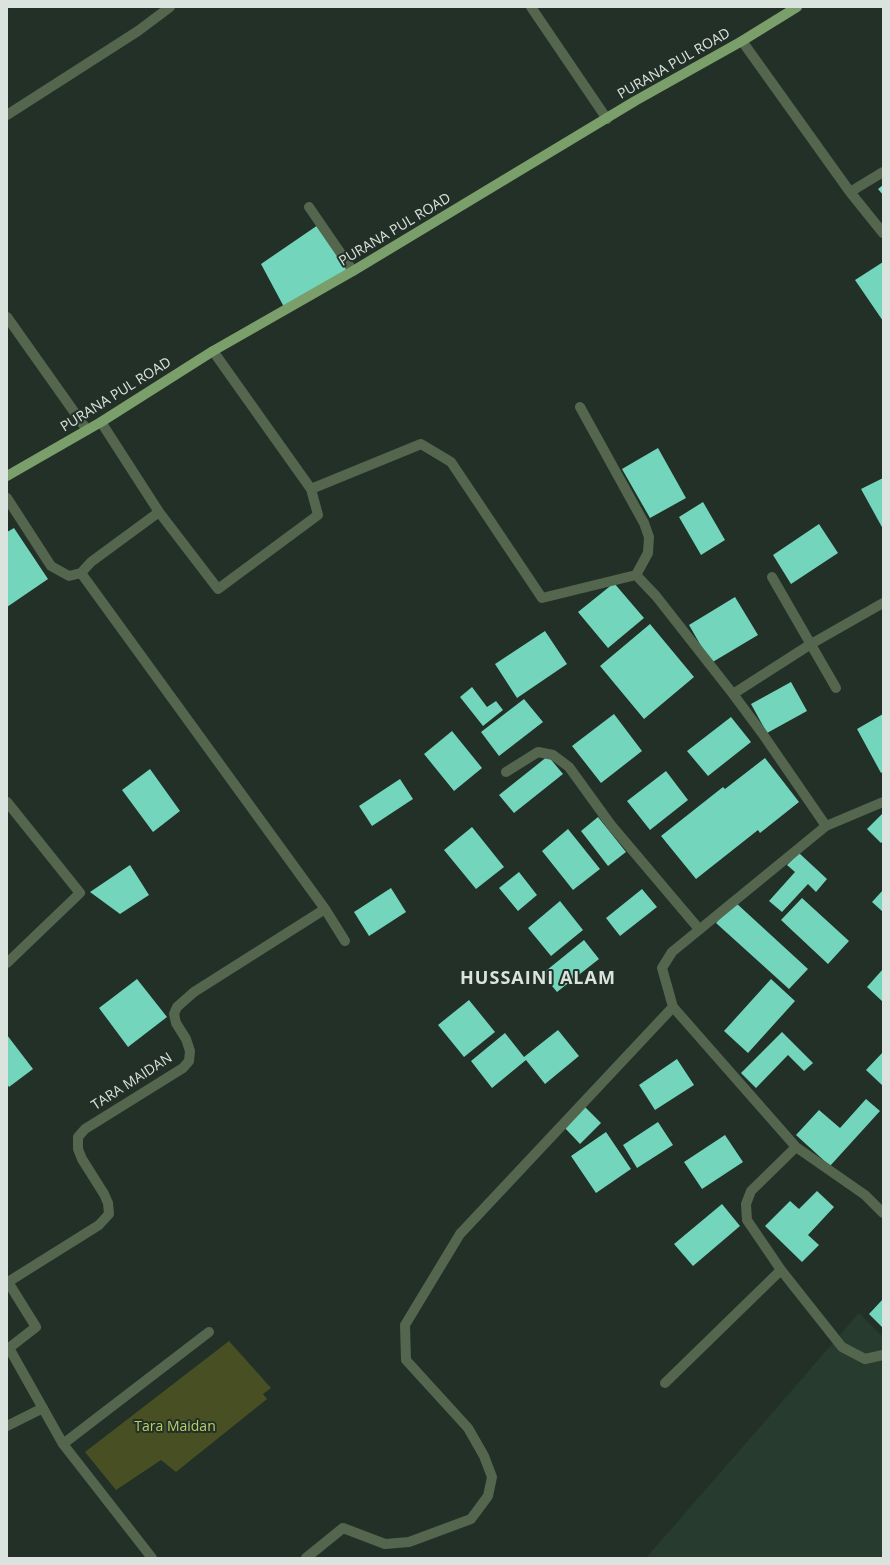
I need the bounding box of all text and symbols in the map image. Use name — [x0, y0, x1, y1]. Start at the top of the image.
street label: PURANA PUL ROAD — [615, 25, 733, 103]
street label: PURANA PUL ROAD — [336, 190, 454, 270]
street label: PURANA PUL ROAD — [58, 354, 174, 436]
district label: HUSSAINI ALAM — [460, 968, 616, 990]
street label: TARA MAIDAN — [89, 1050, 175, 1114]
park label: Tara Maidan — [134, 1419, 216, 1435]

